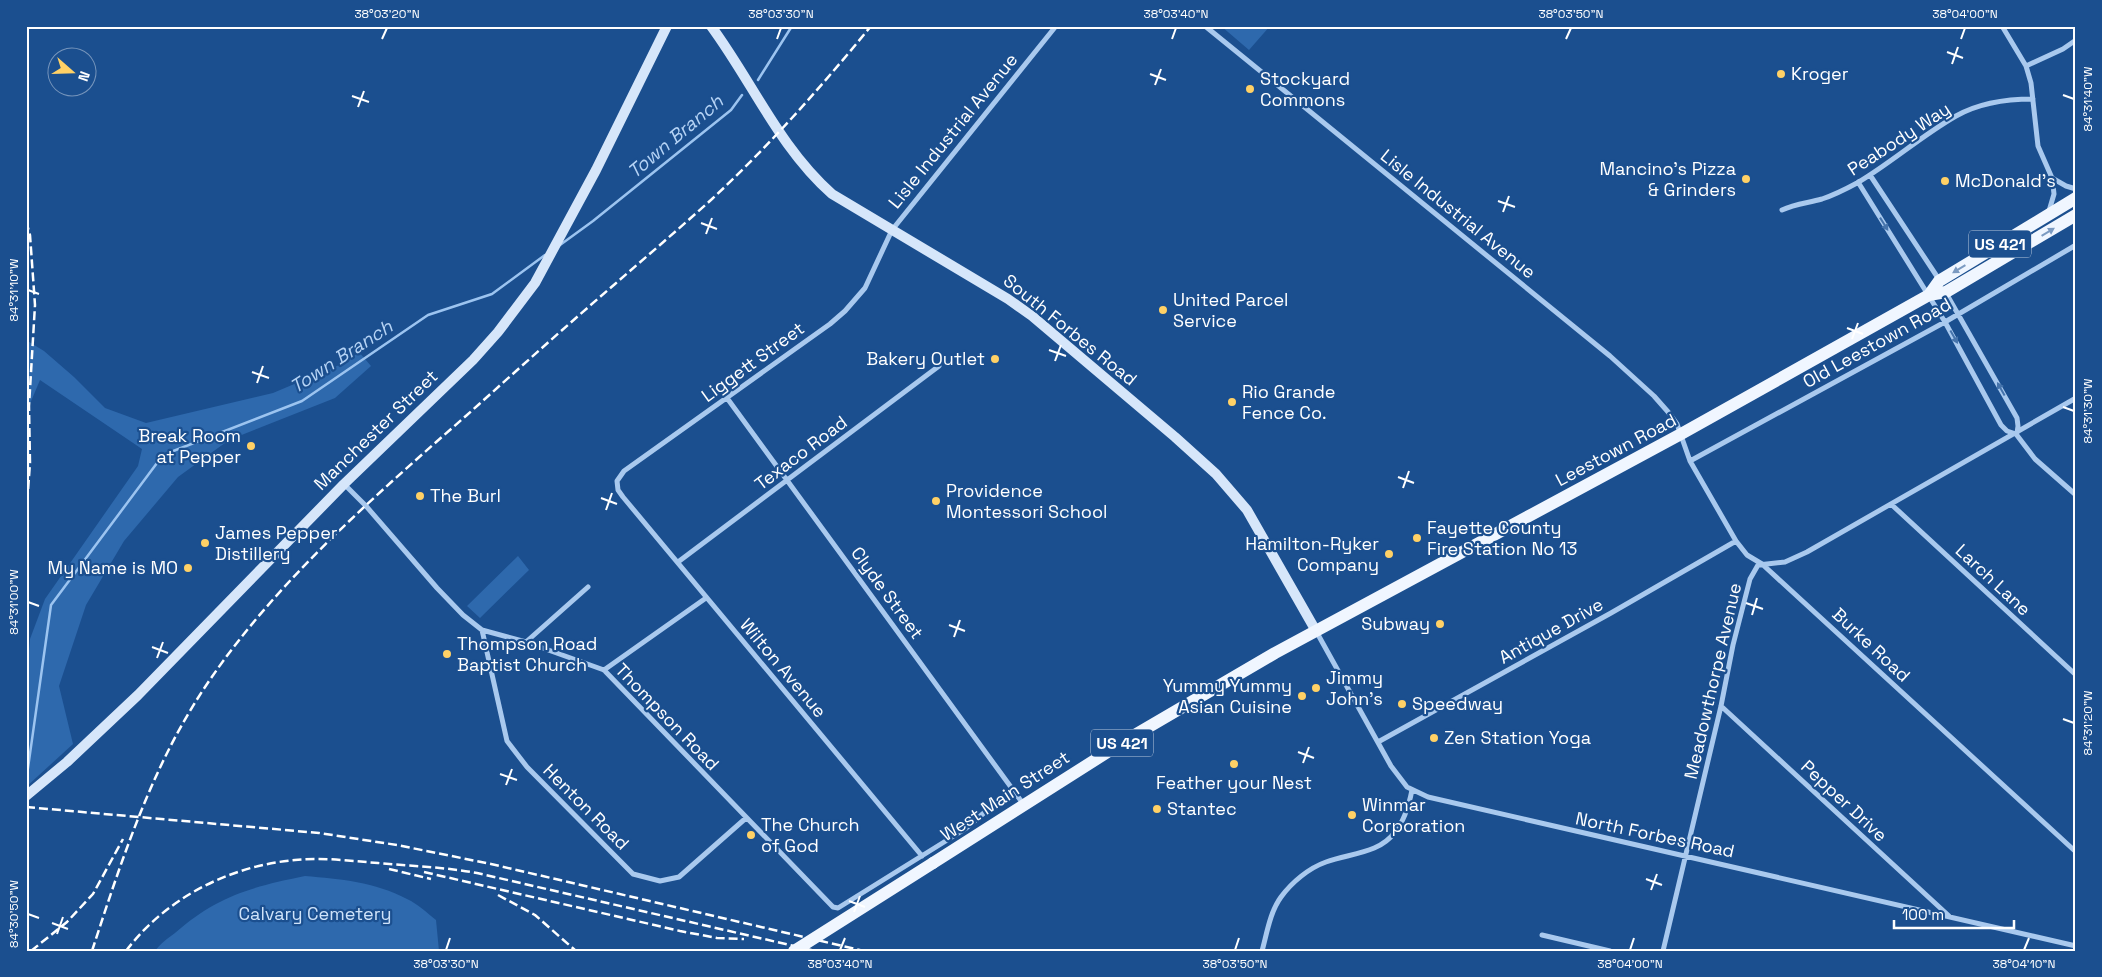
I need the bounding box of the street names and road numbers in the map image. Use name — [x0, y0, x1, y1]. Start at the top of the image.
street label: Lisle Industrial Avenue — [883, 48, 1022, 213]
street label: Peabody Way — [1843, 97, 1954, 180]
street label: Lisle Industrial Avenue — [1376, 144, 1541, 283]
road number: US 421 — [1969, 230, 2031, 258]
street label: South Forbes Road — [999, 269, 1142, 391]
street label: Old Leestown Road — [1799, 292, 1955, 393]
street label: Liggett Street — [697, 317, 809, 407]
street label: Manchester Street — [309, 365, 443, 495]
street label: Leestown Road — [1551, 408, 1680, 491]
street label: Texaco Road — [750, 410, 852, 495]
street label: Larch Lane — [1951, 539, 2036, 620]
street label: Clyde Street — [846, 542, 929, 644]
street label: Meadowthorpe Avenue — [1679, 581, 1746, 781]
street label: Antique Drive — [1495, 592, 1607, 669]
street label: Burke Road — [1828, 603, 1915, 687]
street label: Wilton Avenue — [735, 613, 832, 722]
street label: Thompson Road — [610, 658, 724, 775]
road number: US 421 — [1091, 730, 1153, 756]
street label: West Main Street — [936, 745, 1074, 846]
street label: Pepper Drive — [1796, 755, 1892, 846]
street label: Henton Road — [539, 759, 634, 854]
street label: North Forbes Road — [1574, 806, 1737, 863]

